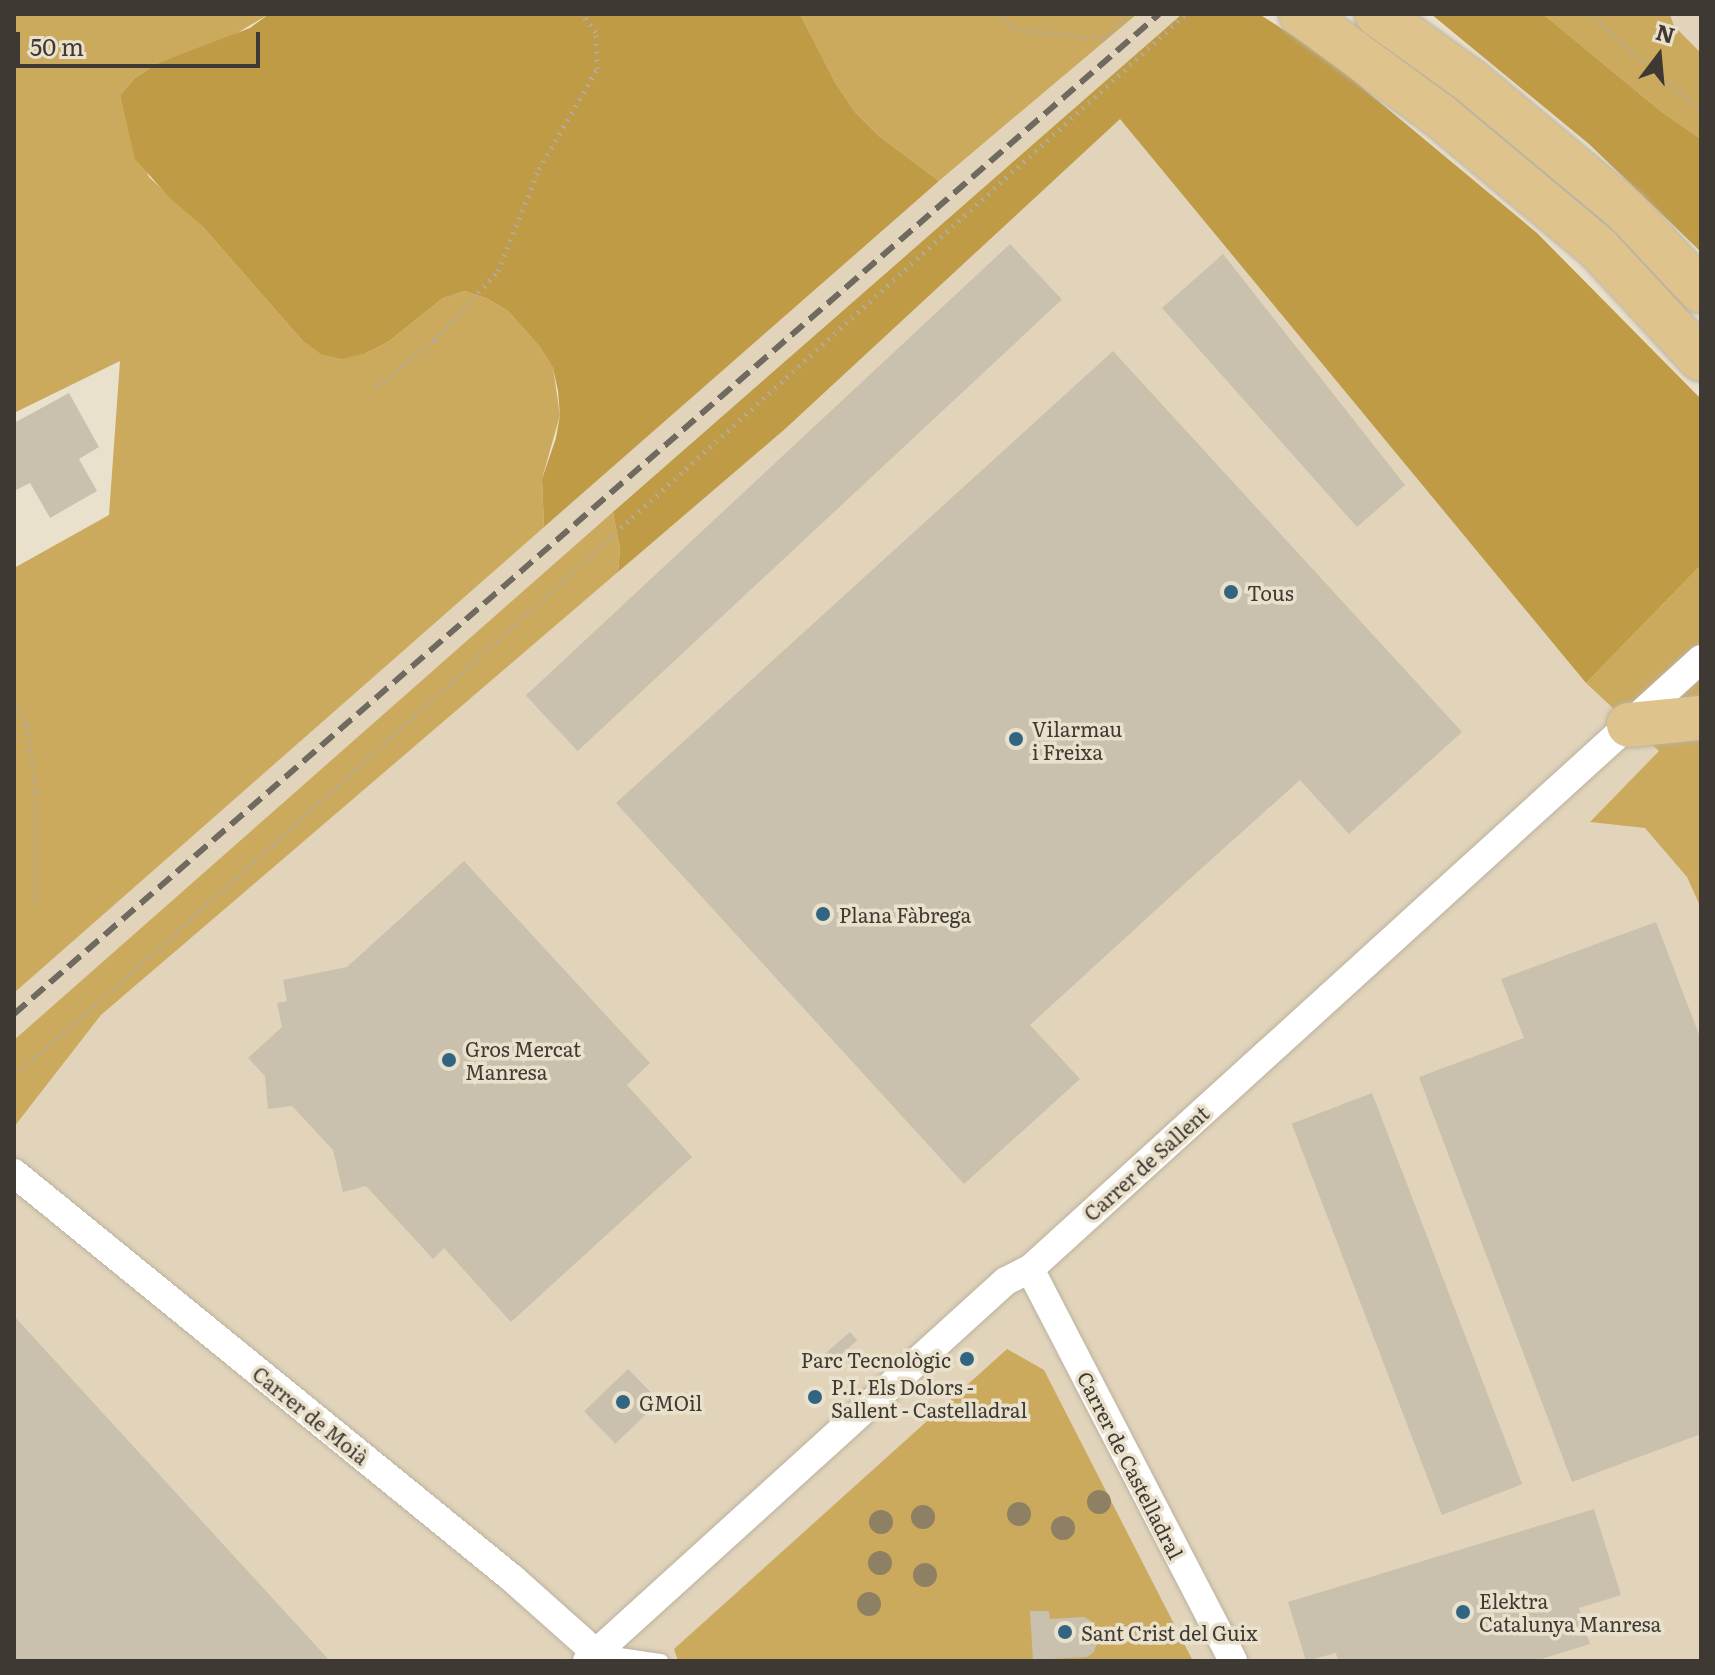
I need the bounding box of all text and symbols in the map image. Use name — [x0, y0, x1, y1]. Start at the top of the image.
text: N — [1652, 14, 1679, 51]
scale bar — [20, 16, 264, 66]
north arrow — [1619, 16, 1699, 96]
text: 50 m — [30, 28, 84, 63]
place label: Tous — [1247, 580, 1294, 604]
marker: Tous — [1222, 583, 1240, 601]
place label: Vilarmau i Freixa — [1032, 716, 1122, 763]
marker: Vilarmau i Freixa — [1007, 730, 1025, 748]
place label: Plana Fàbrega — [839, 902, 971, 926]
marker: Plana Fàbrega — [814, 905, 832, 923]
place label: Gros Mercat Manresa — [465, 1036, 581, 1083]
marker: Gros Mercat Manresa — [440, 1051, 458, 1069]
street label: Carrer de Sallent — [1079, 1101, 1213, 1225]
place label: Parc Tecnològic — [801, 1347, 951, 1371]
marker: Parc Tecnològic — [958, 1350, 976, 1368]
street label: Carrer de Moià — [248, 1361, 374, 1469]
street label: Carrer de Castelladral — [1073, 1367, 1189, 1563]
place label: P.I. Els Dolors - Sallent - Castelladral — [831, 1374, 1027, 1421]
marker: P.I. Els Dolors - Sallent - Castelladral — [806, 1388, 824, 1406]
place label: GMOil — [639, 1390, 702, 1414]
marker: GMOil — [614, 1393, 632, 1411]
place label: Elektra Catalunya Manresa — [1479, 1588, 1661, 1635]
marker: Elektra Catalunya Manresa — [1454, 1603, 1472, 1621]
place label: Sant Crist del Guix — [1081, 1620, 1258, 1644]
marker: Sant Crist del Guix — [1056, 1623, 1074, 1641]

